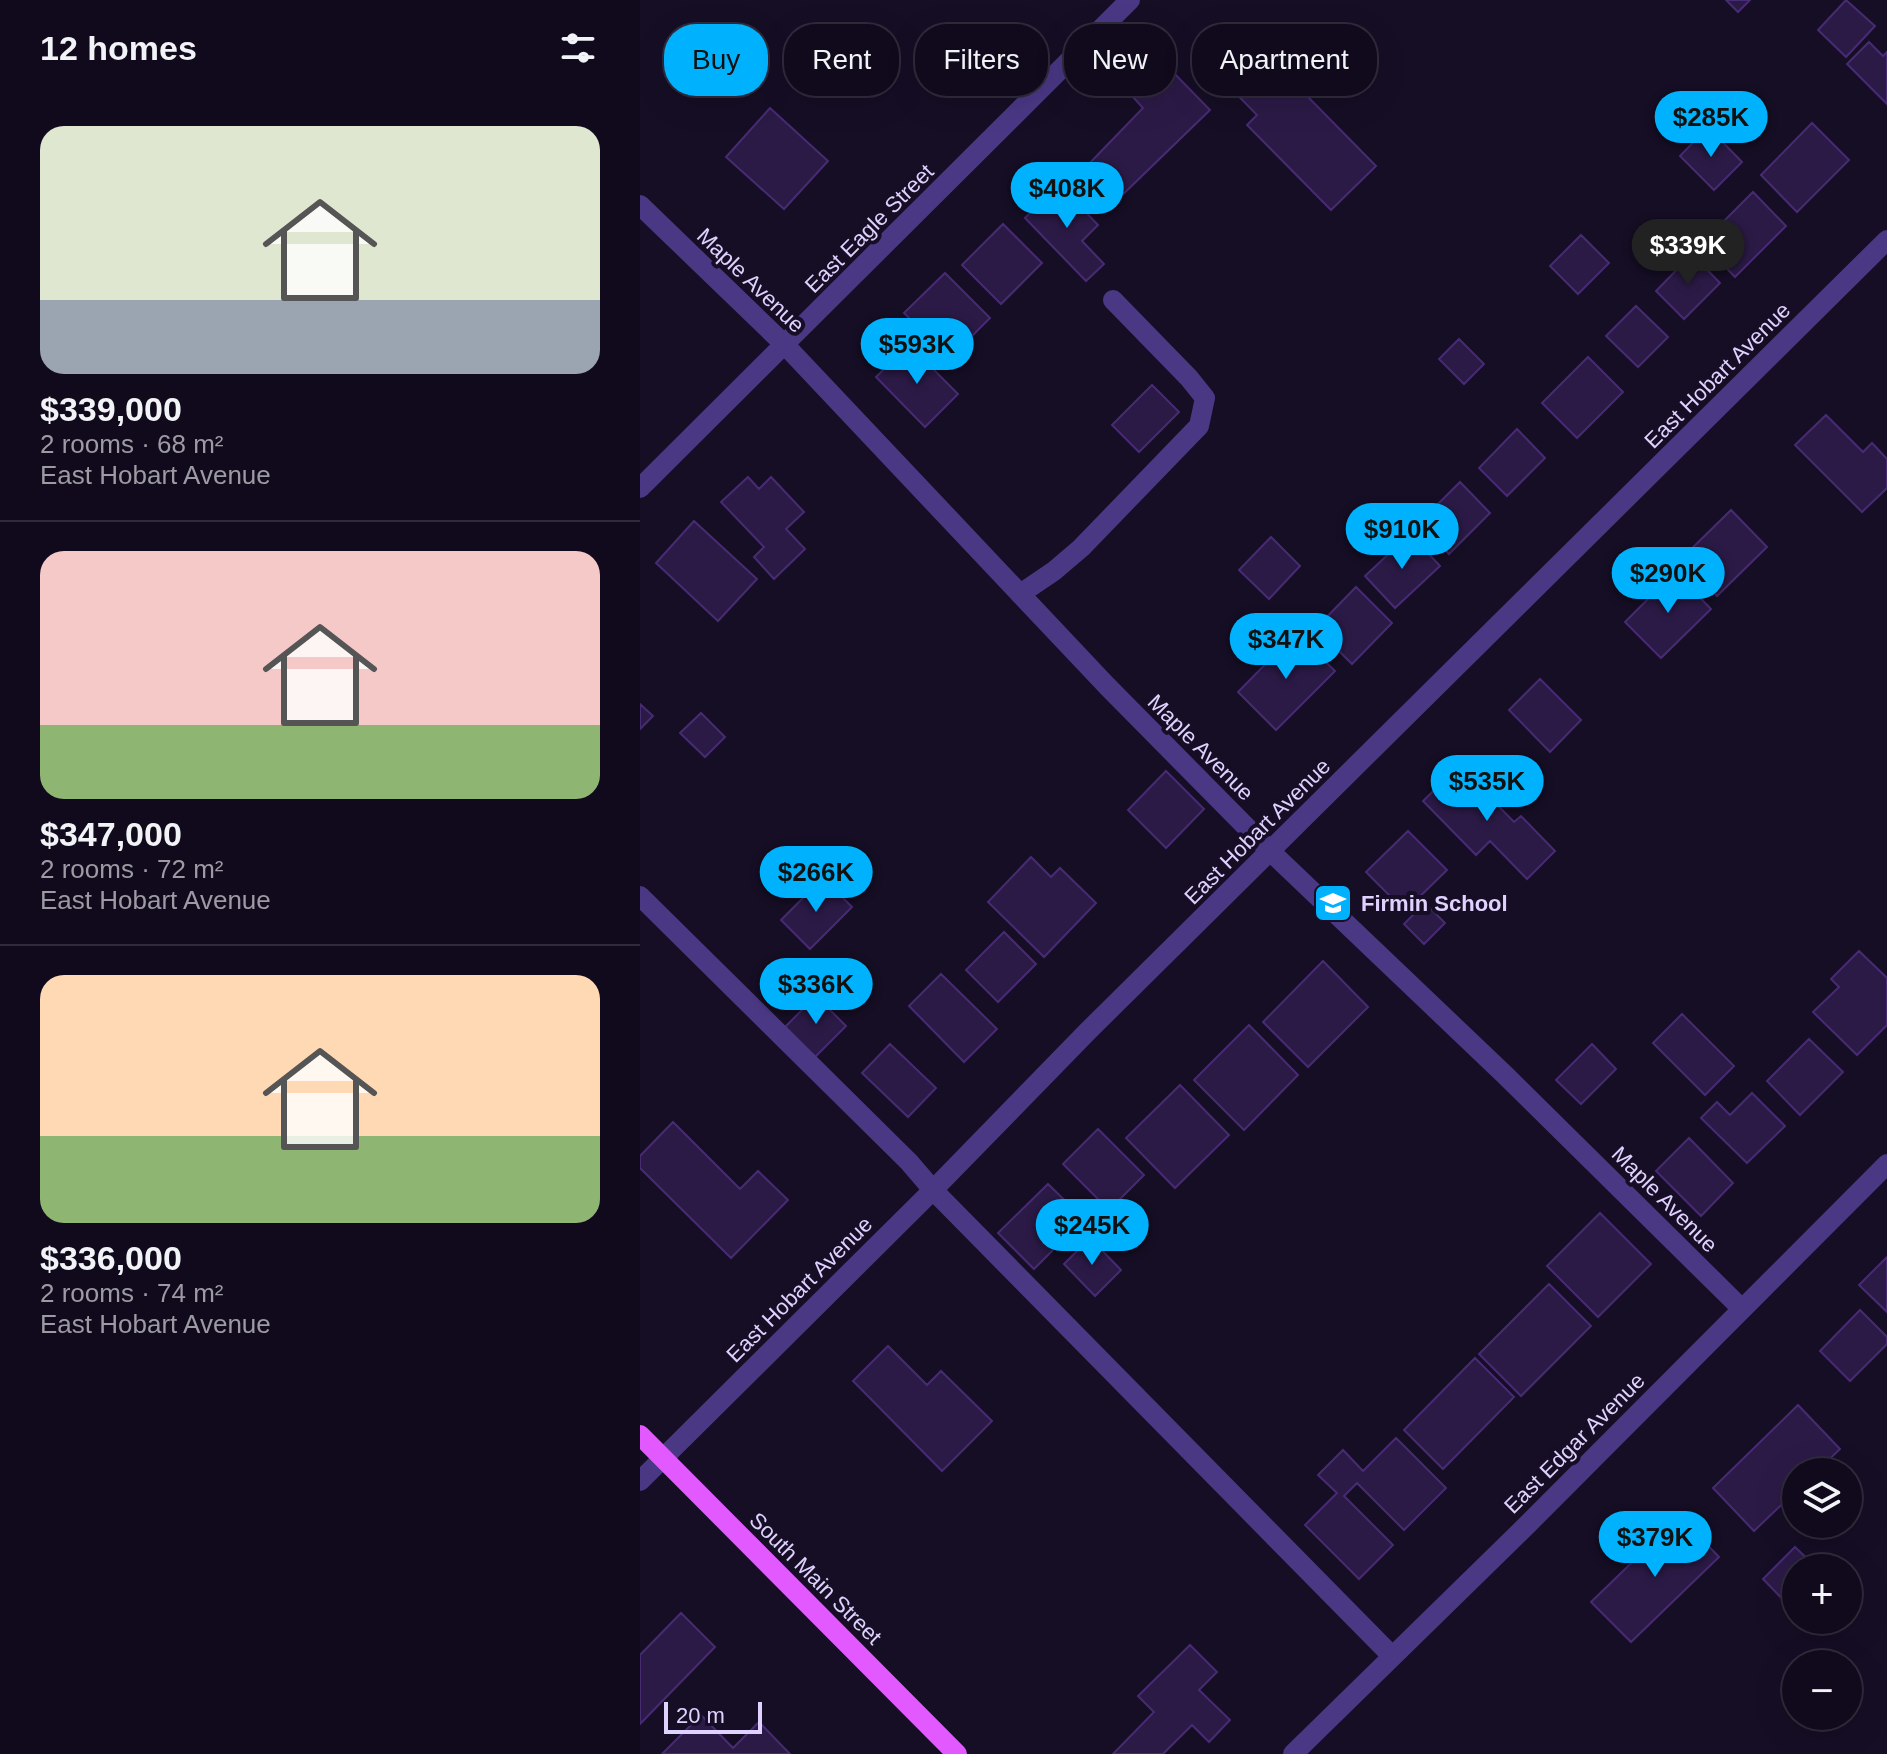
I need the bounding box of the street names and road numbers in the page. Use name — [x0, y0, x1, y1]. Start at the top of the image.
street label: East Eagle Street — [800, 159, 939, 298]
street label: Maple Avenue — [692, 223, 809, 338]
street label: East Hobart Avenue — [1639, 297, 1795, 453]
street label: Maple Avenue — [1143, 689, 1259, 805]
street label: East Hobart Avenue — [1179, 753, 1335, 909]
street label: Maple Avenue — [1607, 1141, 1723, 1257]
street label: East Hobart Avenue — [721, 1211, 877, 1367]
street label: East Edgar Avenue — [1499, 1368, 1650, 1519]
street label: South Main Street — [745, 1507, 887, 1649]

